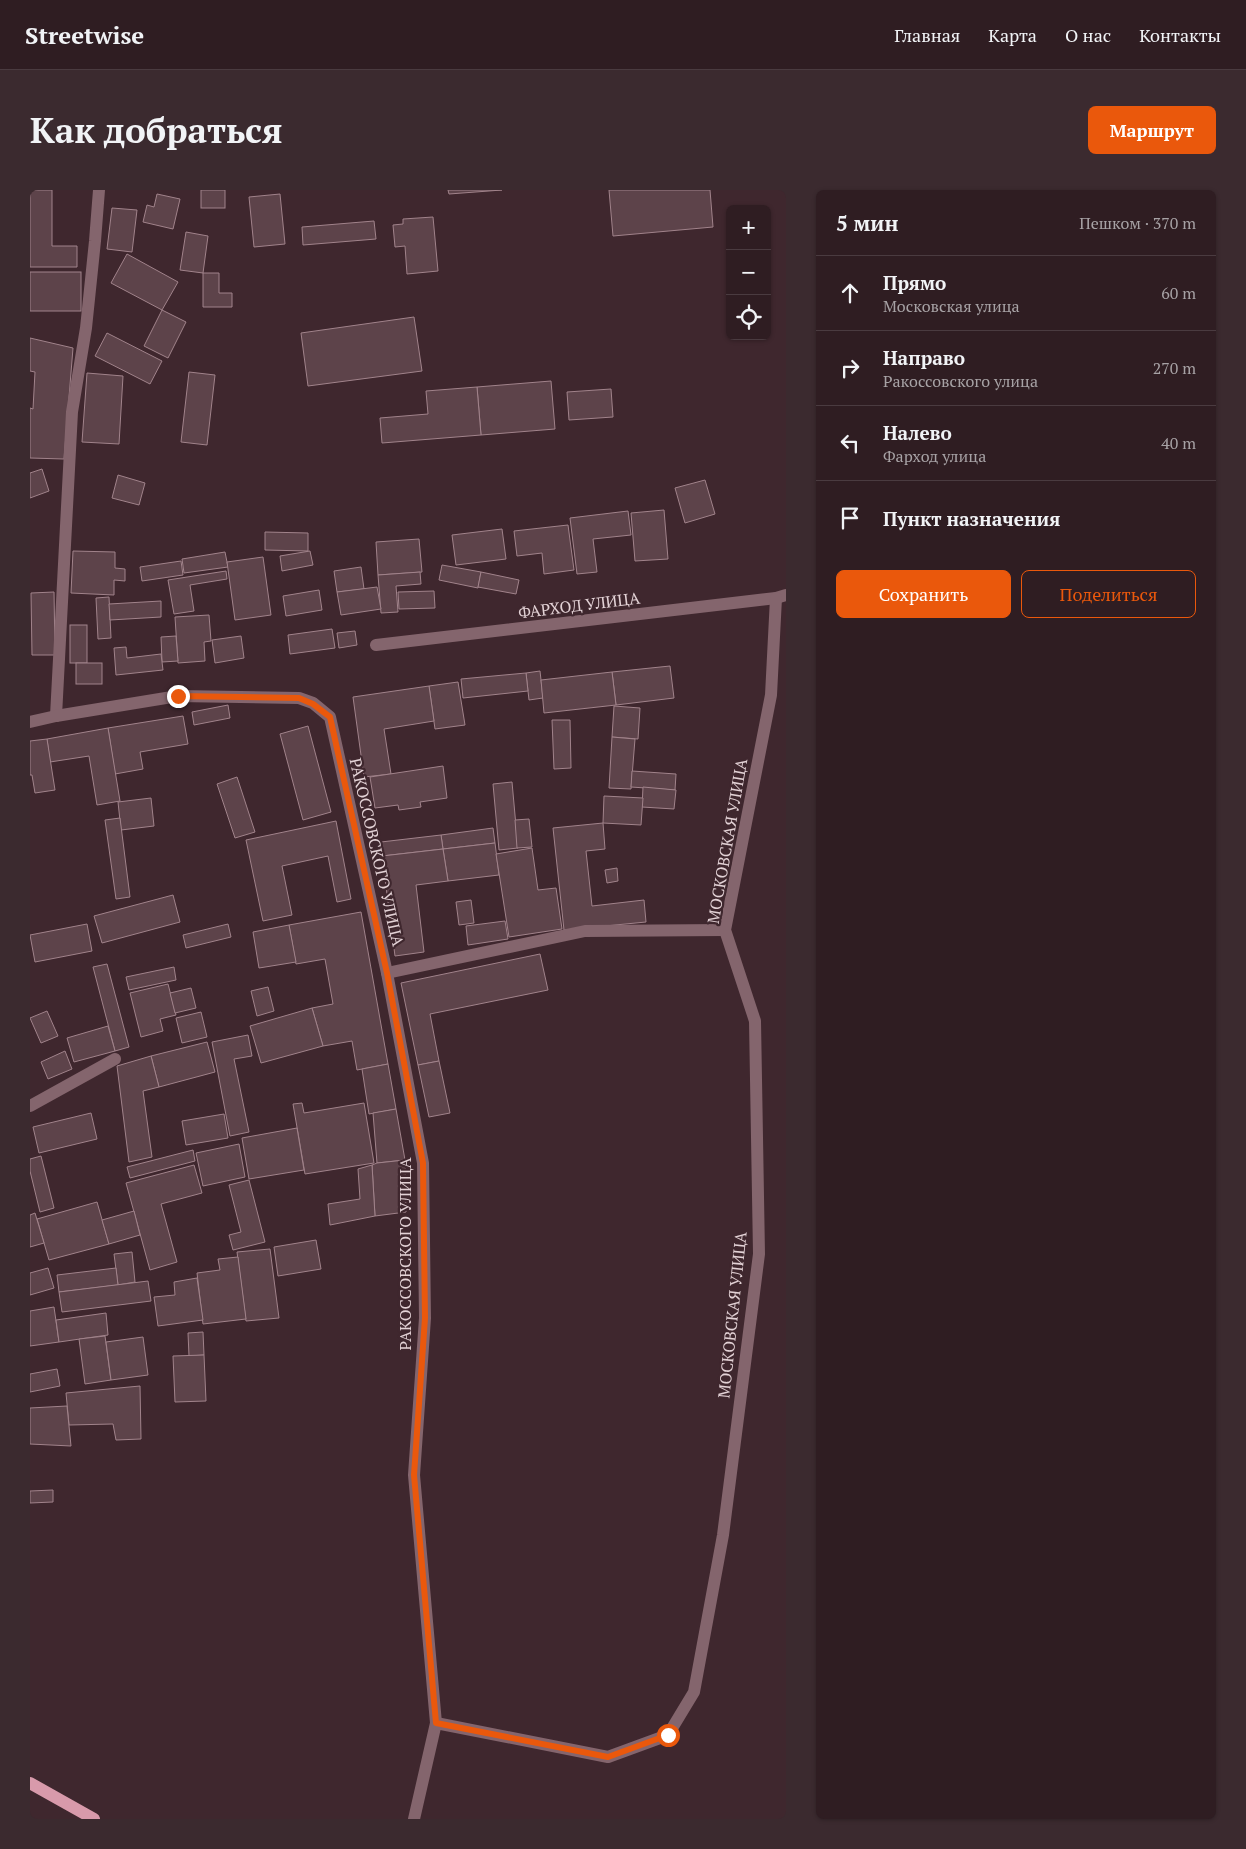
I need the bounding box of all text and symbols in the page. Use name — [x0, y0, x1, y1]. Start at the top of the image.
text: Streetwise — [25, 19, 144, 51]
text: Главная — [894, 23, 960, 47]
text: Карта — [988, 23, 1037, 47]
text: О нас — [1065, 23, 1111, 47]
text: Контакты — [1139, 23, 1221, 47]
button: Маршрут — [1088, 106, 1216, 154]
text: Как добраться — [30, 107, 283, 153]
map controls — [726, 205, 771, 340]
button: + — [726, 205, 771, 250]
text: 5 мин — [836, 209, 898, 237]
text: Пешком · 370 m — [1079, 212, 1196, 234]
button: − — [726, 250, 771, 295]
text: Прямо — [883, 270, 946, 295]
icon: ahead — [836, 279, 864, 307]
text: 60 m — [1161, 282, 1196, 304]
button: locate — [726, 295, 771, 340]
text: Московская улица — [883, 295, 1020, 317]
text: Направо — [883, 345, 965, 370]
icon: right — [836, 354, 864, 382]
text: 270 m — [1153, 357, 1196, 379]
text: Ракоссовского улица — [883, 370, 1038, 392]
text: Налево — [883, 420, 952, 445]
icon: left — [836, 429, 864, 457]
text: 40 m — [1161, 432, 1196, 454]
text: Фарход улица — [883, 445, 986, 467]
icon: arrive — [836, 504, 864, 532]
text: Пункт назначения — [883, 506, 1060, 531]
button: Сохранить — [836, 570, 1011, 618]
button: Поделиться — [1021, 570, 1196, 618]
street label: ФАРХОД УЛИЦА — [517, 587, 641, 623]
route end — [167, 685, 190, 708]
street label: РАКОССОВСКОГО УЛИЦА — [345, 756, 409, 948]
street label: МОСКОВСКАЯ УЛИЦА — [702, 757, 752, 925]
street label: РАКОССОВСКОГО УЛИЦА — [394, 1158, 416, 1350]
street label: МОСКОВСКАЯ УЛИЦА — [712, 1231, 752, 1399]
route start — [657, 1724, 680, 1747]

